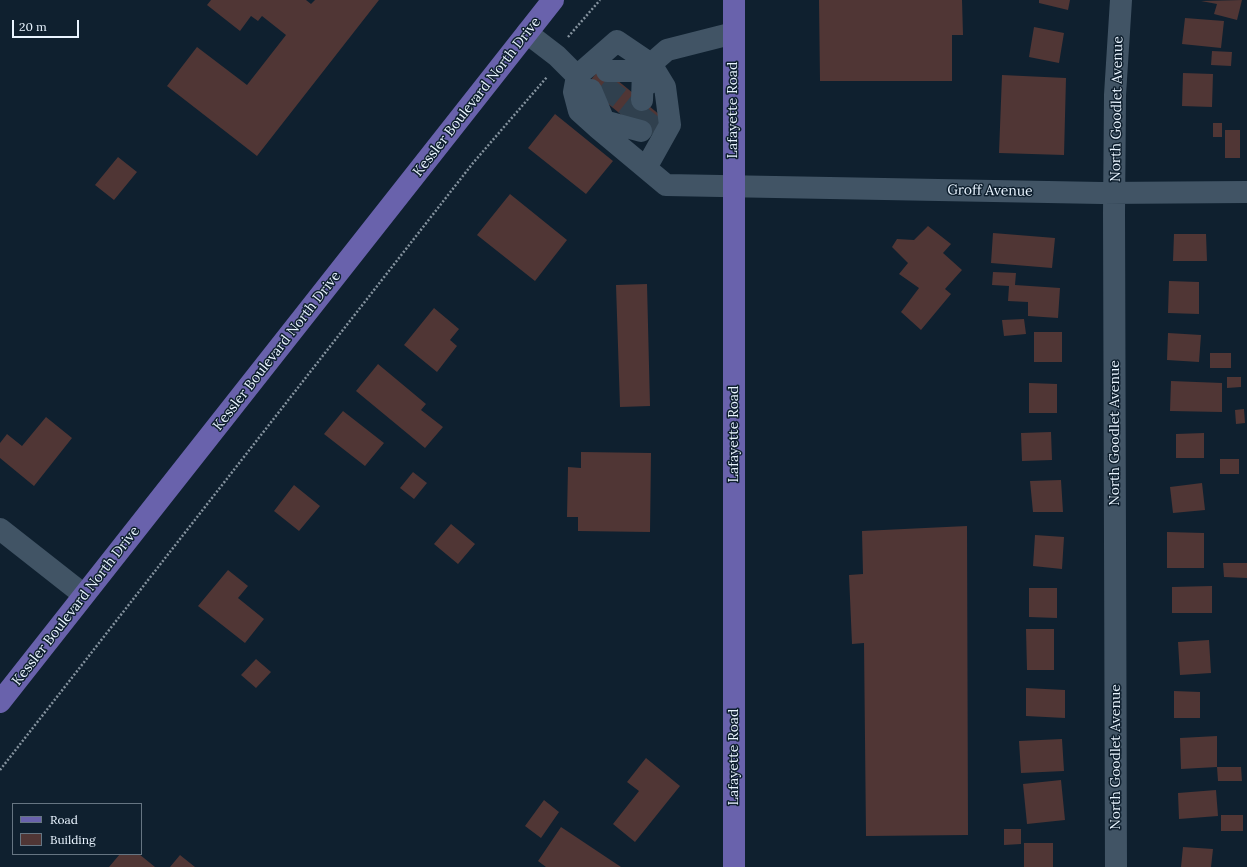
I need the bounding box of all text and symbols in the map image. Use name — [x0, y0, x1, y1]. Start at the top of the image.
scale bar — [14, 12, 81, 38]
street label: Kessler Boulevard North Drive — [410, 14, 544, 180]
text: 20 m — [19, 19, 47, 34]
street label: North Goodlet Avenue — [1107, 36, 1127, 182]
street label: Lafayette Road — [725, 62, 741, 158]
street label: Groff Avenue — [947, 182, 1033, 200]
street label: Kessler Boulevard North Drive — [210, 268, 344, 434]
street label: North Goodlet Avenue — [1107, 360, 1123, 506]
street label: Lafayette Road — [726, 386, 742, 482]
street label: Kessler Boulevard North Drive — [9, 523, 143, 689]
street label: North Goodlet Avenue — [1108, 684, 1124, 830]
street label: Lafayette Road — [726, 709, 742, 805]
legend — [12, 803, 142, 855]
text: Road — [50, 812, 78, 827]
text: Building — [50, 832, 96, 847]

